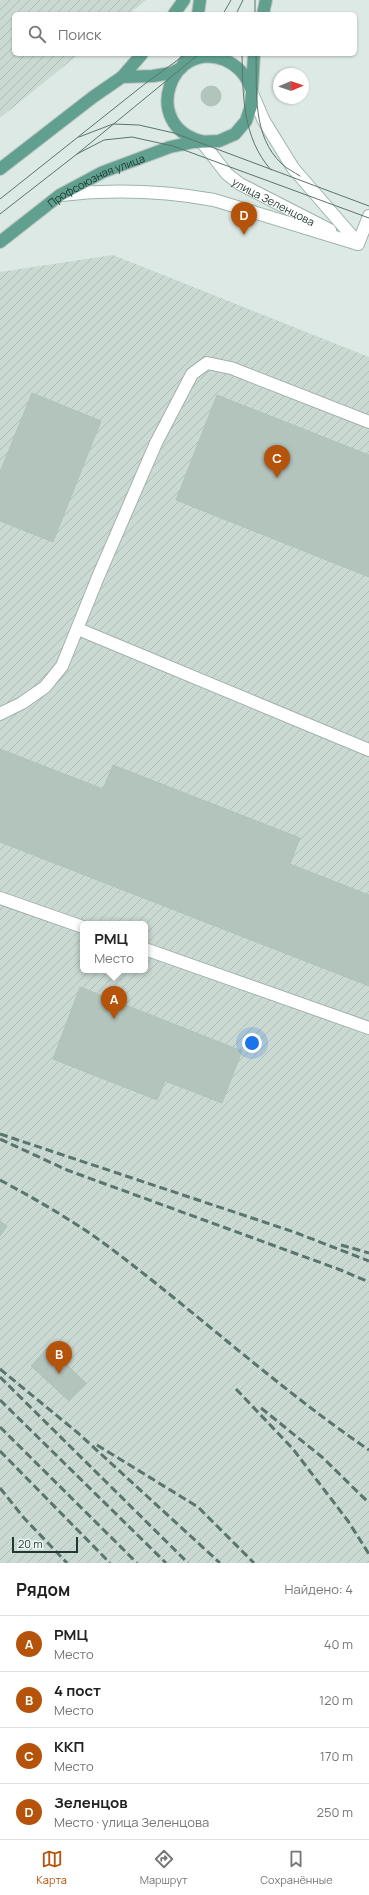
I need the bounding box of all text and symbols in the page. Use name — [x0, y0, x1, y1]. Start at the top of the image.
search box — [12, 12, 357, 56]
icon: search — [26, 23, 48, 45]
text: Поиск — [58, 24, 102, 45]
north arrow — [273, 68, 309, 104]
street label: Профсоюзная улица — [44, 150, 147, 210]
street label: улица Зеленцова — [229, 173, 318, 229]
pin: D — [231, 202, 257, 235]
pin: C — [264, 445, 290, 478]
popup — [80, 921, 148, 973]
text: РМЦ — [94, 928, 128, 949]
text: Место — [94, 949, 134, 967]
pin: A — [101, 986, 127, 1019]
your location — [242, 1033, 262, 1053]
pin: B — [46, 1341, 72, 1374]
scale bar — [12, 1535, 78, 1554]
text: 20 m — [18, 1536, 43, 1551]
text: Рядом — [16, 1578, 70, 1601]
text: Найдено: 4 — [285, 1580, 353, 1598]
text: РМЦ — [54, 1624, 88, 1645]
text: A — [25, 1635, 33, 1653]
text: 40 m — [324, 1635, 353, 1653]
text: Место — [54, 1645, 94, 1663]
text: 4 пост — [54, 1680, 101, 1701]
text: B — [25, 1691, 33, 1709]
text: 120 m — [319, 1691, 353, 1709]
text: Место — [54, 1701, 94, 1719]
text: ККП — [54, 1736, 84, 1757]
text: C — [24, 1747, 34, 1765]
text: 170 m — [320, 1747, 353, 1765]
text: Место — [54, 1757, 94, 1775]
text: Зеленцов — [54, 1792, 128, 1813]
text: D — [24, 1803, 34, 1821]
text: 250 m — [317, 1803, 353, 1821]
text: Место · улица Зеленцова — [54, 1813, 209, 1831]
tab: Карта — [36, 1848, 67, 1887]
tab: Маршрут — [140, 1848, 188, 1887]
tab: Сохранённые — [260, 1848, 333, 1887]

